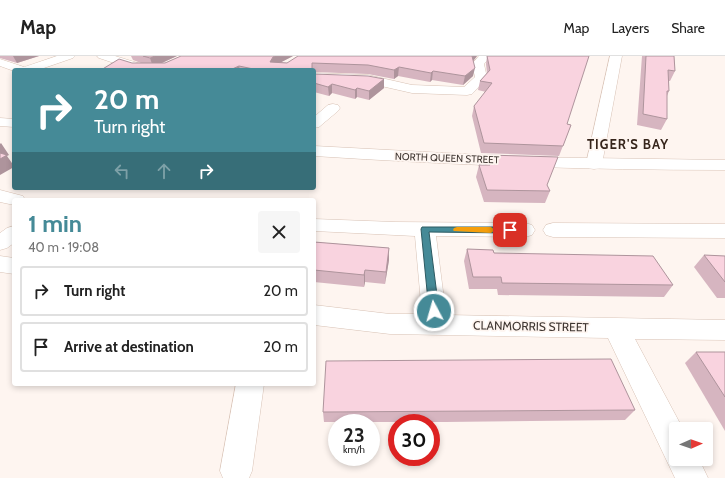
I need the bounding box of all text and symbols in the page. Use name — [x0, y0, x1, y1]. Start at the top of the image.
text: Map — [20, 16, 56, 39]
text: Map — [564, 19, 589, 37]
text: Layers — [611, 19, 649, 37]
text: Share — [671, 19, 705, 37]
text: 20 m — [94, 82, 159, 116]
icon: right — [28, 84, 80, 136]
text: Turn right — [94, 116, 165, 138]
district label: TIGER'S BAY — [587, 136, 669, 152]
street label: NORTH QUEEN STREET — [395, 150, 500, 166]
icon: left — [111, 160, 133, 182]
icon: ahead — [153, 160, 175, 182]
icon: right — [195, 160, 217, 182]
text: 1 min — [28, 209, 82, 238]
button: close — [258, 211, 300, 253]
pin — [493, 213, 527, 247]
icon: arrive — [499, 219, 521, 241]
text: 40 m · 19:08 — [28, 239, 99, 255]
icon: right — [30, 280, 52, 302]
text: Turn right — [64, 282, 125, 300]
text: 20 m — [263, 282, 298, 300]
position arrow — [413, 290, 455, 332]
street label: CLANMORRIS STREET — [473, 317, 590, 335]
icon: arrive — [30, 336, 52, 358]
text: Arrive at destination — [64, 338, 194, 356]
text: 20 m — [263, 338, 298, 356]
speed limit sign: 30 — [388, 414, 440, 466]
north arrow — [669, 422, 713, 466]
map controls — [669, 422, 713, 466]
text: 23 — [343, 423, 365, 447]
text: km/h — [343, 443, 365, 456]

